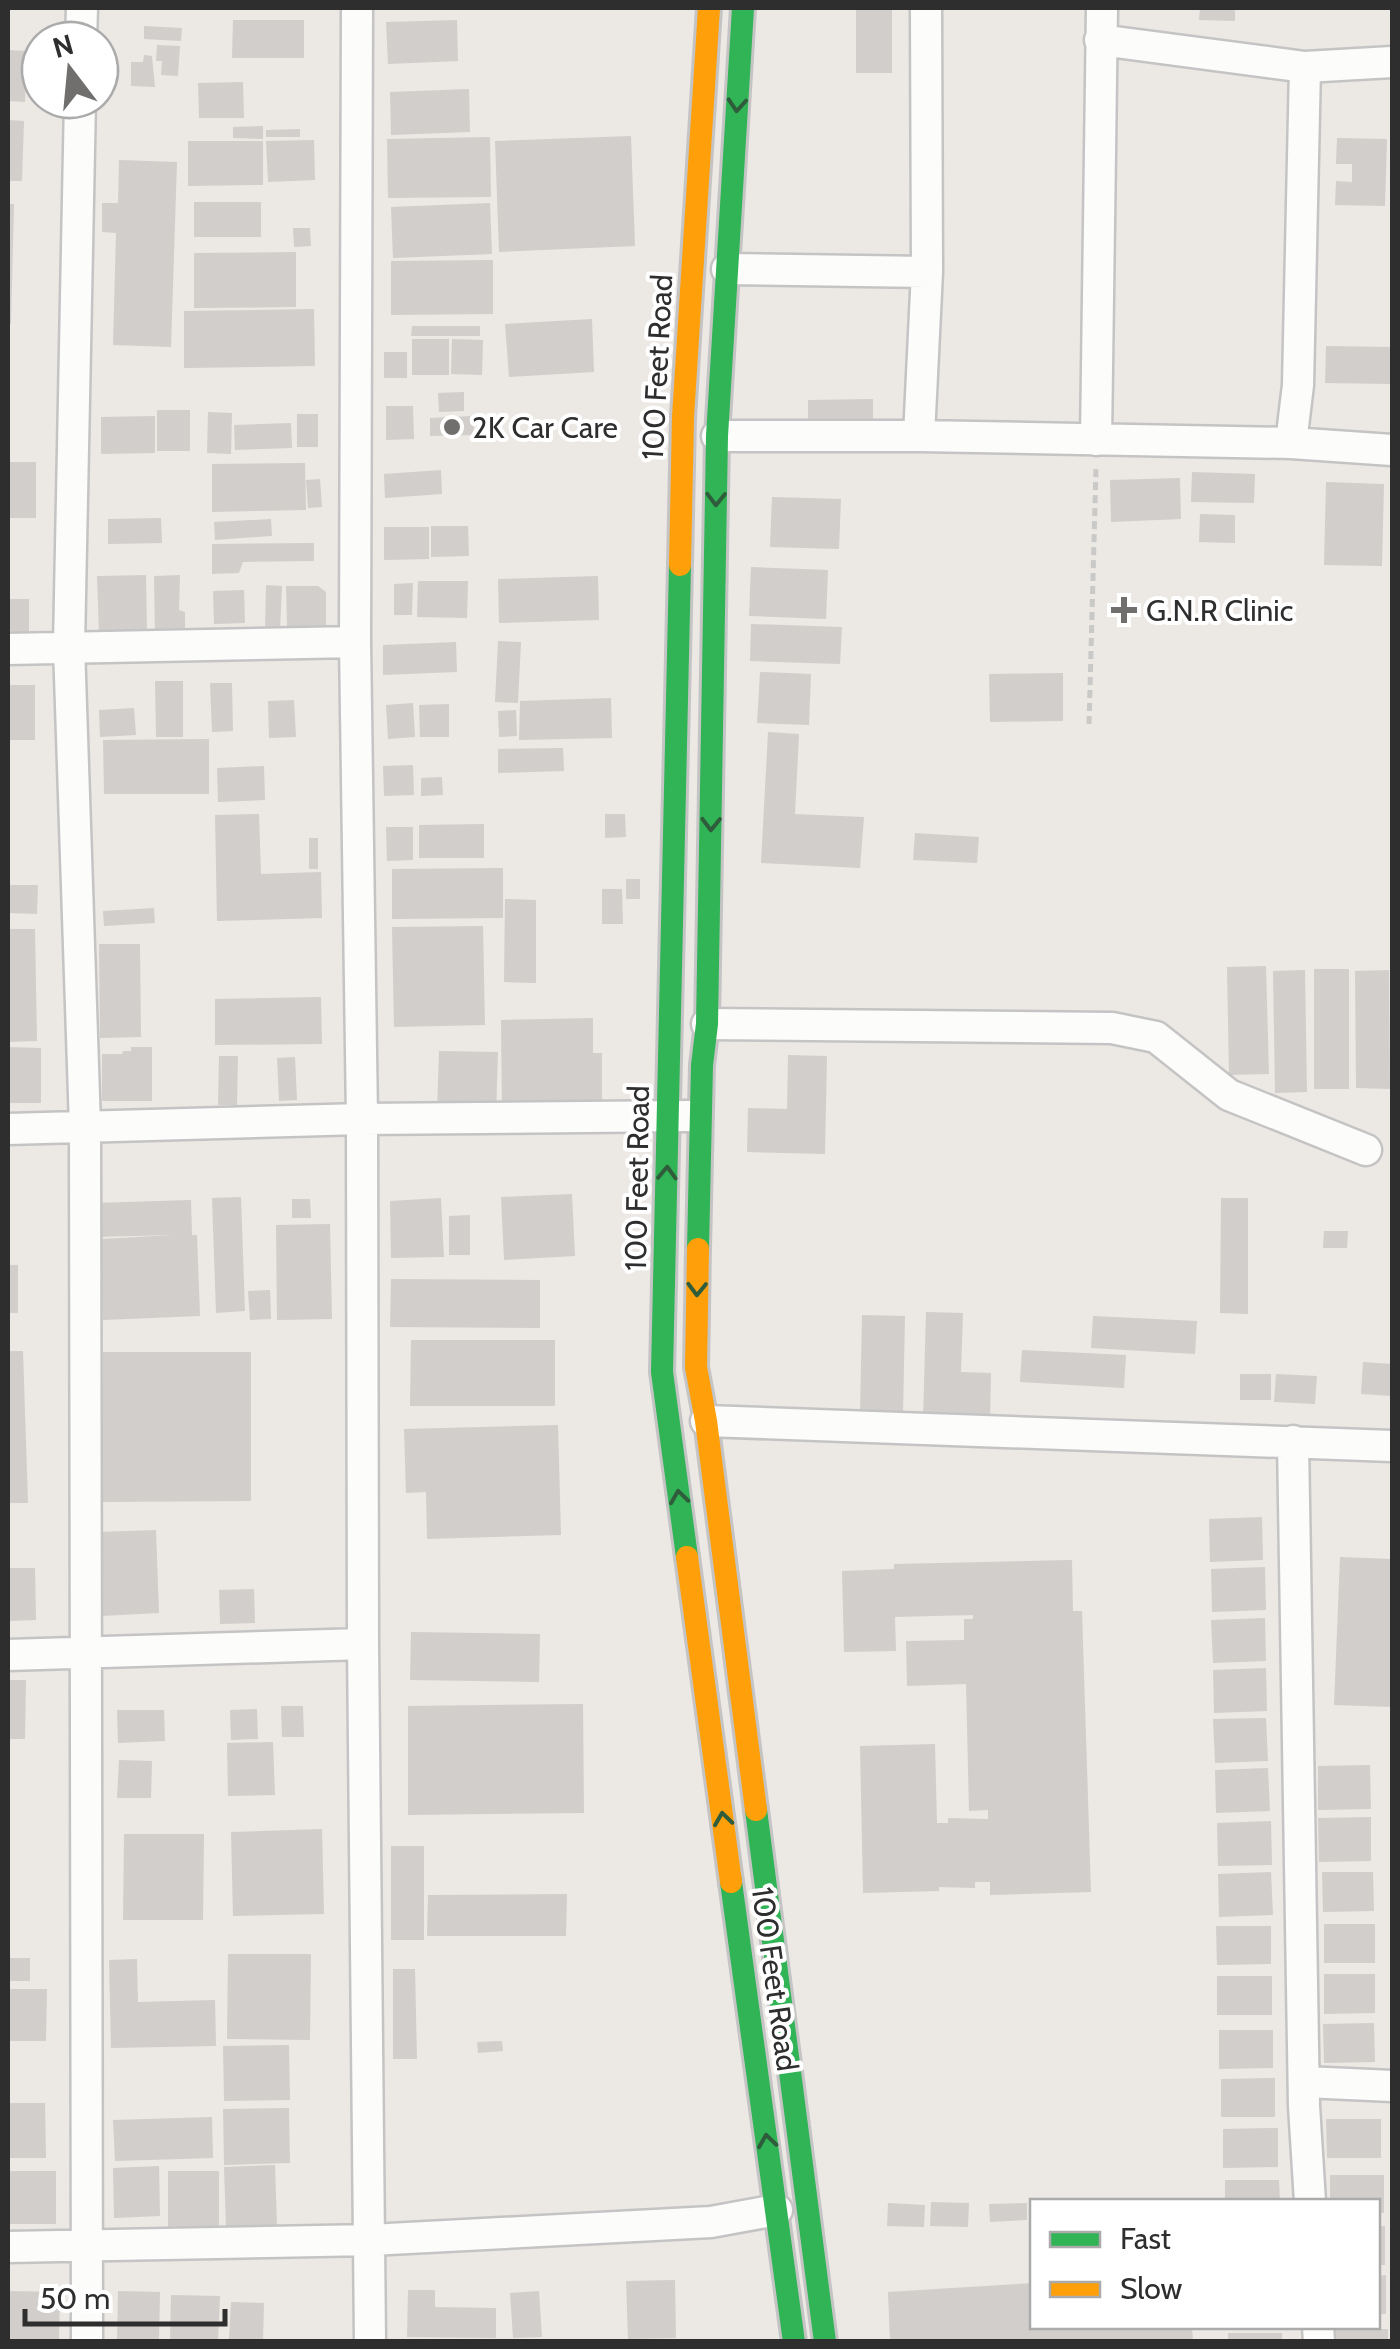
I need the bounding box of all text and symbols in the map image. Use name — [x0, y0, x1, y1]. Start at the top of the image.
north arrow — [20, 20, 120, 120]
text: N — [49, 27, 77, 65]
one-way arrow — [727, 97, 748, 113]
street label: 100 Feet Road — [634, 273, 680, 461]
place label: 2K Car Care — [472, 409, 618, 446]
marker: 2K Car Care — [441, 416, 463, 438]
one-way arrow — [705, 492, 727, 508]
place label: G.N.R Clinic — [1146, 592, 1293, 629]
marker: G.N.R Clinic — [1111, 597, 1137, 623]
one-way arrow — [700, 817, 721, 833]
street label: 100 Feet Road — [617, 1085, 657, 1271]
one-way arrow — [656, 1165, 677, 1181]
one-way arrow — [687, 1281, 708, 1297]
one-way arrow — [669, 1488, 690, 1505]
one-way arrow — [713, 1810, 734, 1826]
street label: 100 Feet Road — [744, 1885, 806, 2073]
one-way arrow — [758, 2132, 779, 2149]
legend — [1030, 2199, 1380, 2329]
text: Fast — [1120, 2220, 1171, 2257]
scale bar — [25, 2264, 225, 2326]
text: Slow — [1120, 2270, 1183, 2307]
text: 50 m — [40, 2280, 110, 2317]

